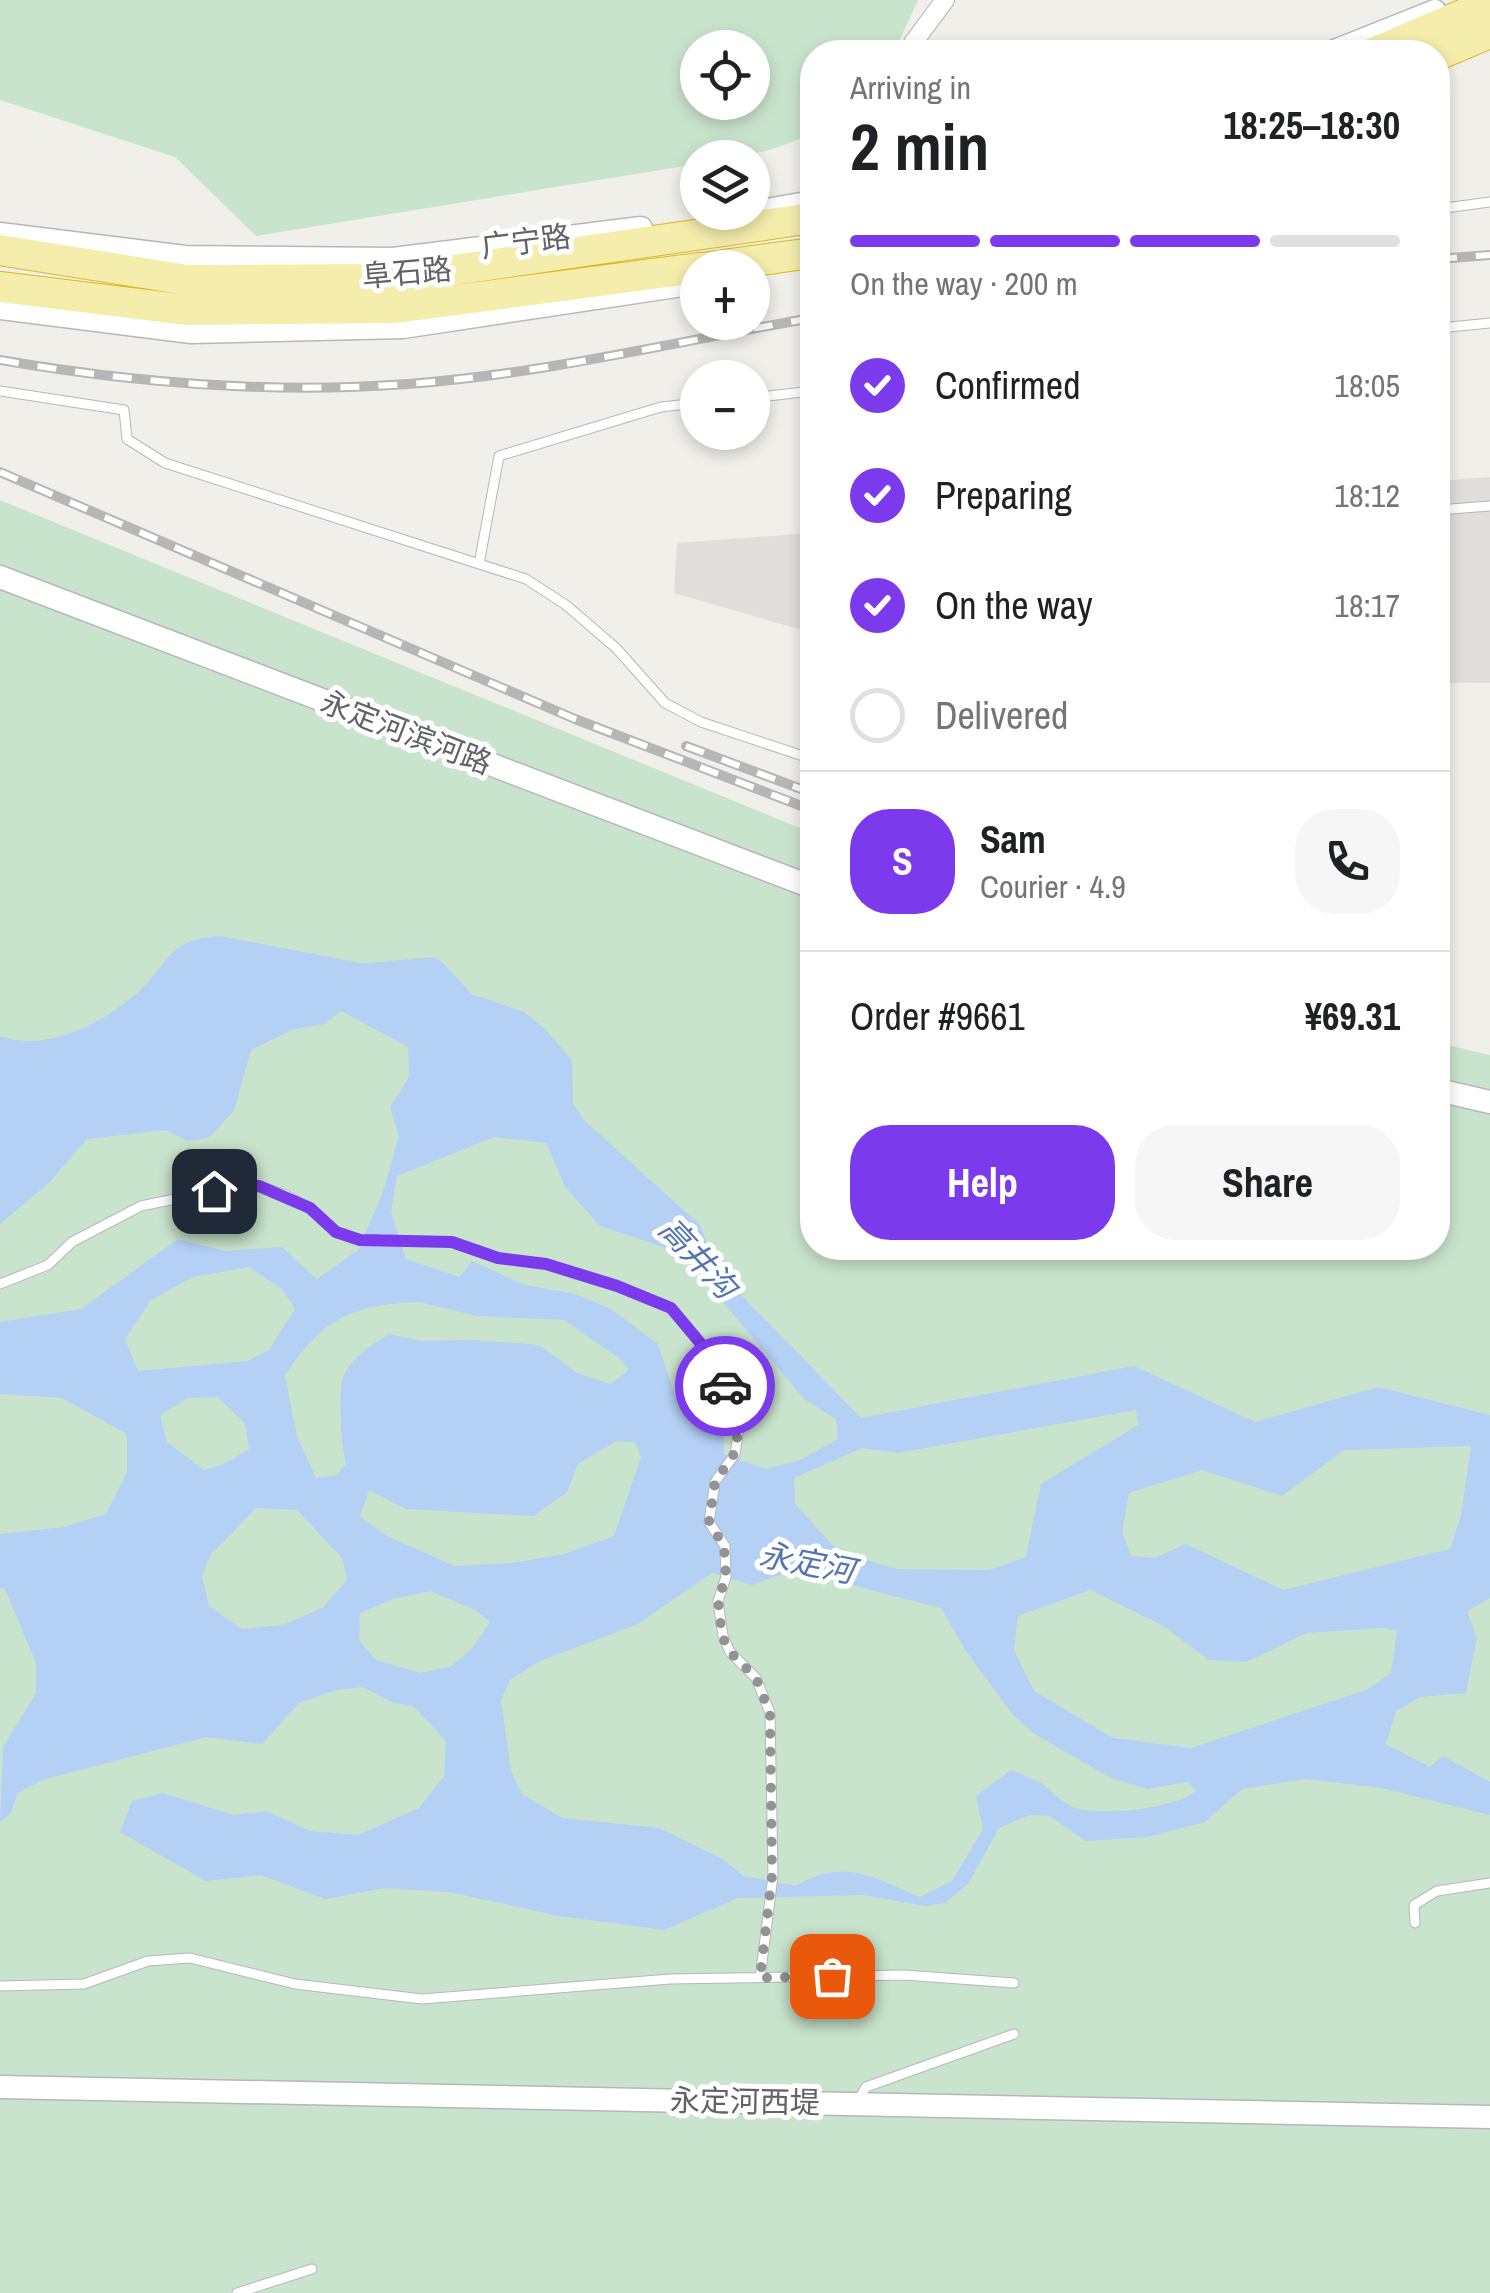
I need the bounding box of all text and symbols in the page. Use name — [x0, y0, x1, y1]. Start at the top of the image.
map controls — [680, 30, 770, 450]
button: locate — [680, 30, 770, 120]
text: Arriving in — [850, 66, 971, 109]
text: 18:25–18:30 — [1223, 100, 1400, 151]
text: 2 min — [850, 103, 989, 190]
button: layers — [680, 140, 770, 230]
street label: 广宁路 — [479, 216, 573, 266]
street label: 阜石路 — [360, 248, 453, 296]
button: + — [680, 250, 770, 340]
text: On the way · 200 m — [850, 262, 1078, 305]
icon: check — [850, 358, 905, 413]
button: − — [680, 360, 770, 450]
text: Confirmed — [935, 360, 1080, 411]
text: 18:05 — [1334, 364, 1400, 407]
icon: check — [850, 468, 905, 523]
text: Preparing — [935, 470, 1072, 521]
text: 18:12 — [1334, 474, 1400, 517]
icon: check — [850, 578, 905, 633]
text: On the way — [935, 580, 1093, 631]
text: 18:17 — [1334, 584, 1400, 627]
street label: 永定河滨河路 — [315, 681, 498, 783]
text: Delivered — [935, 690, 1068, 741]
button: phone — [1295, 809, 1400, 914]
text: Sam — [980, 814, 1046, 865]
text: S — [892, 836, 913, 887]
text: Courier · 4.9 — [980, 865, 1126, 908]
text: Order #9661 — [850, 991, 1025, 1042]
text: ¥69.31 — [1305, 991, 1400, 1042]
button: Help — [850, 1125, 1115, 1240]
button: Share — [1135, 1125, 1400, 1240]
pin — [172, 1149, 257, 1234]
icon: home — [187, 1164, 242, 1219]
water label: 高井沟 — [650, 1208, 749, 1310]
courier — [675, 1336, 775, 1436]
icon: car — [698, 1359, 753, 1414]
water label: 永定河 — [756, 1532, 864, 1594]
pin — [790, 1934, 875, 2019]
icon: bag — [805, 1949, 860, 2004]
street label: 永定河西堤 — [670, 2080, 820, 2122]

